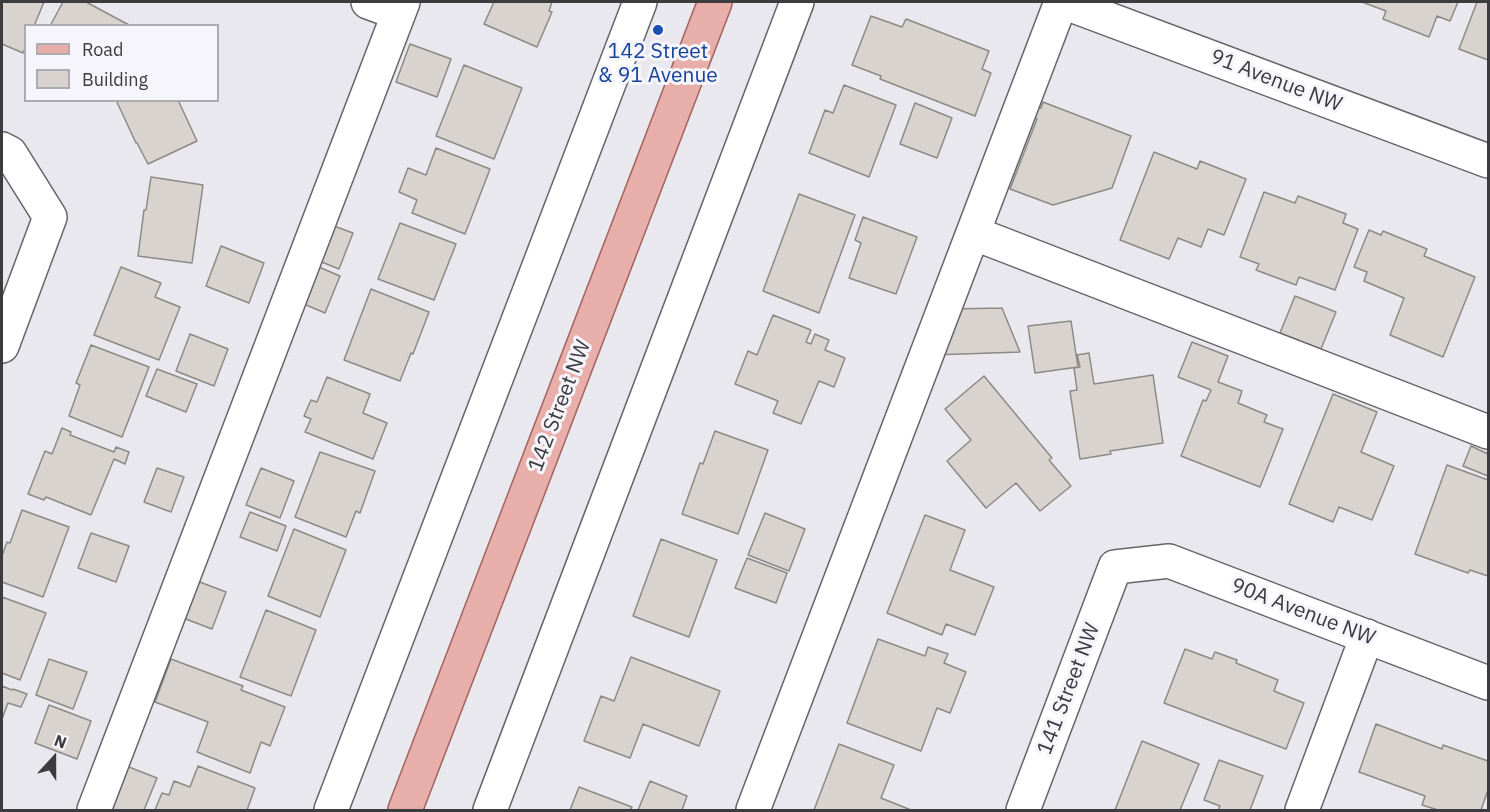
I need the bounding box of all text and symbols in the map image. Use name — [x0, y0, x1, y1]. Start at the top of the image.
marker: 142 Street & 91 Avenue — [651, 23, 665, 37]
legend — [24, 24, 219, 102]
text: Road — [82, 38, 123, 61]
place label: 142 Street & 91 Avenue — [598, 39, 718, 89]
street label: 91 Avenue NW — [1207, 44, 1345, 118]
text: Building — [82, 68, 148, 91]
street label: 142 Street NW — [523, 337, 597, 475]
street label: 90A Avenue NW — [1227, 573, 1379, 651]
street label: 141 Street NW — [1032, 620, 1106, 758]
north arrow — [24, 728, 84, 788]
text: N — [51, 730, 69, 753]

